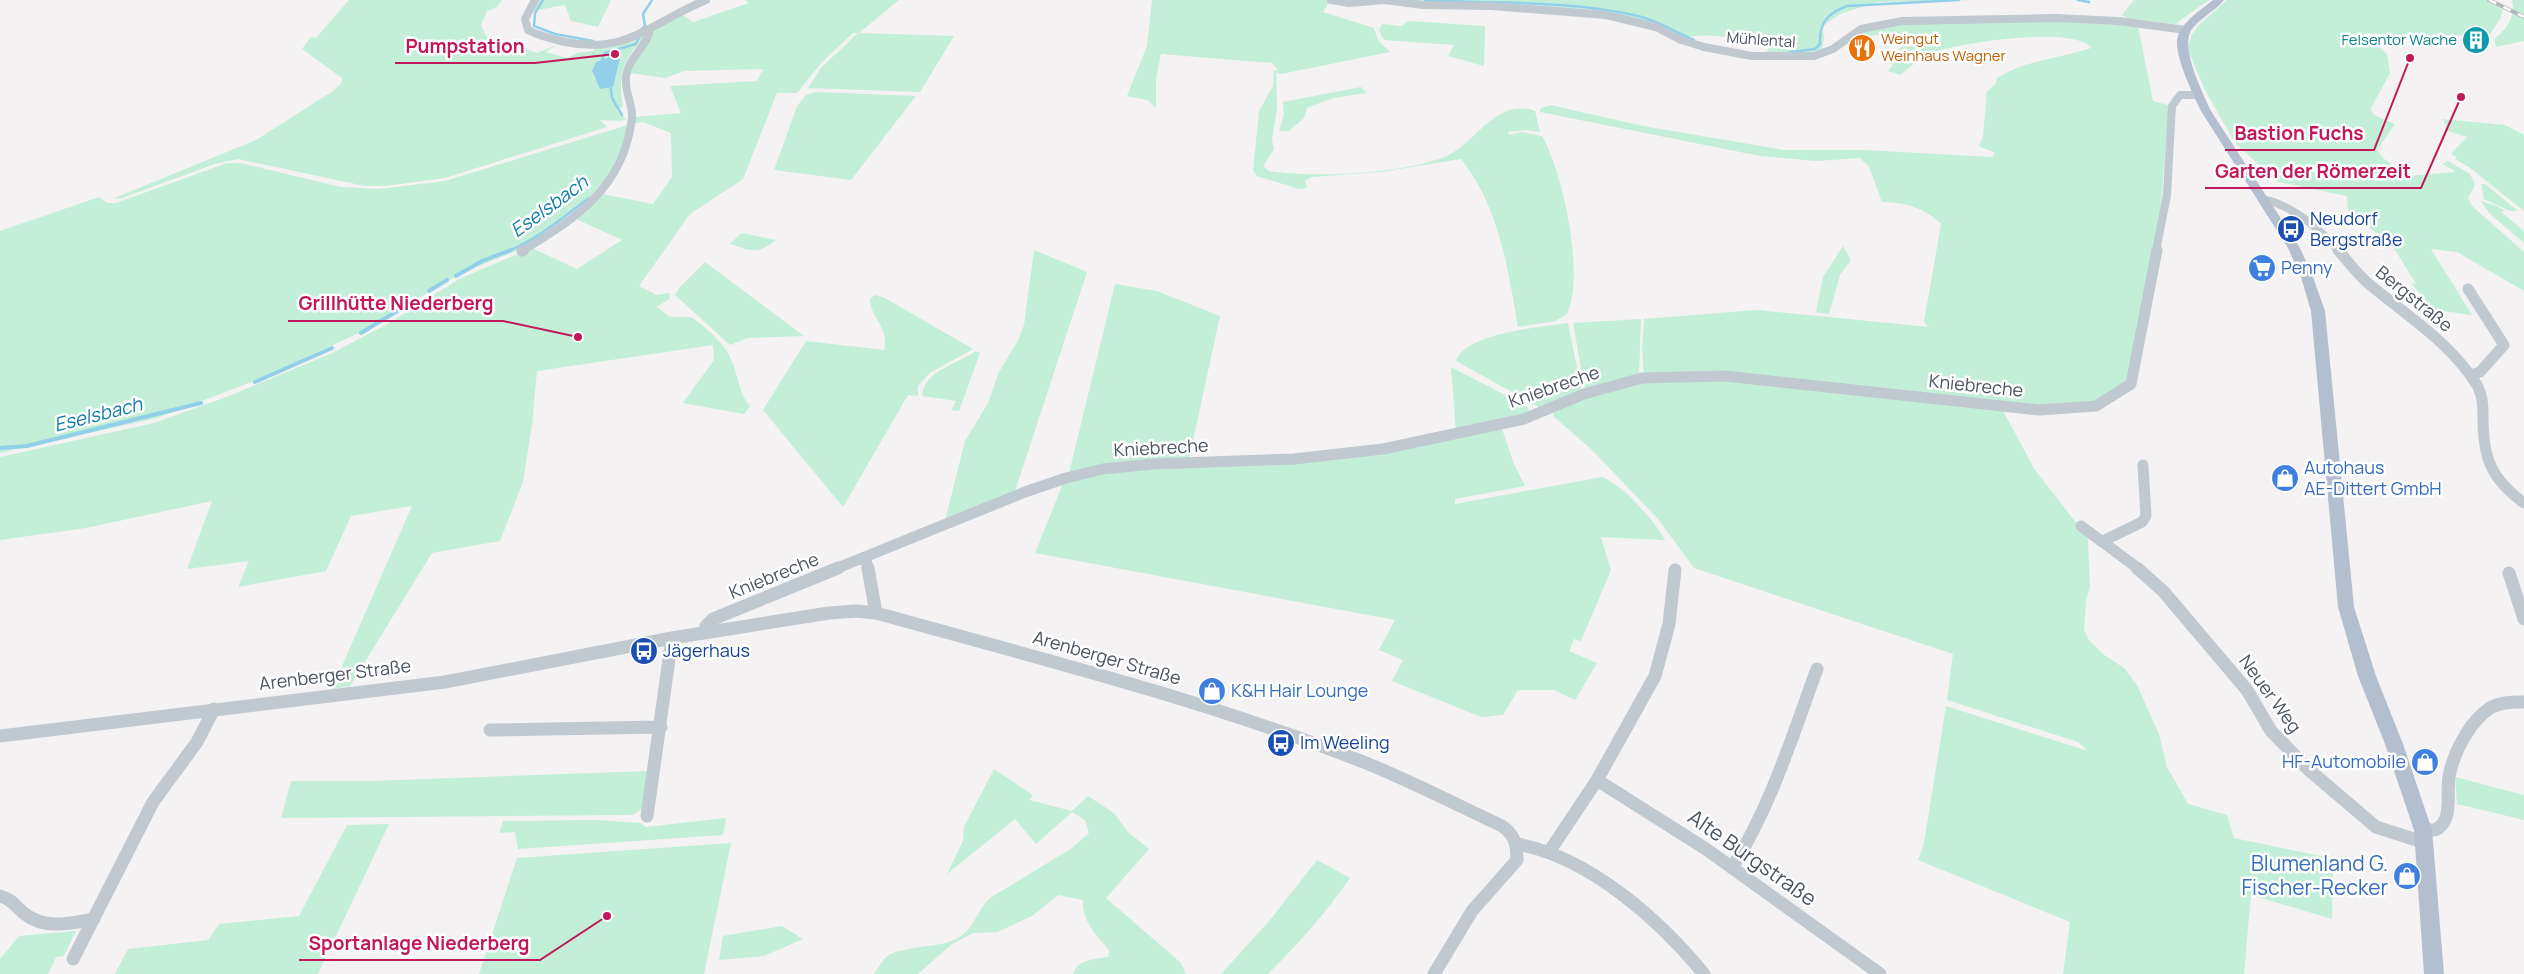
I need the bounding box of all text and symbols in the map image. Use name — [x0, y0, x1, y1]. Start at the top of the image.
building icon: Felsentor Wache — [2461, 25, 2491, 55]
street label: Mühlental — [1726, 27, 1796, 52]
place label: Weingut Weinhaus Wagner — [1881, 28, 2007, 66]
callout: Pumpstation — [395, 29, 535, 63]
place label: Felsentor Wache — [2341, 29, 2457, 50]
text: Pumpstation — [405, 33, 525, 59]
restaurant icon: Weingut Weinhaus Wagner — [1847, 33, 1877, 63]
callout: Bastion Fuchs — [2225, 116, 2374, 150]
text: Bastion Fuchs — [2234, 120, 2364, 146]
callout: Garten der Römerzeit — [2205, 154, 2421, 188]
text: Garten der Römerzeit — [2215, 158, 2411, 184]
water label: Eselsbach — [505, 169, 594, 243]
place label: Neudorf Bergstraße — [2310, 206, 2402, 251]
bus stop icon: Neudorf Bergstraße — [2276, 214, 2306, 244]
supermarket icon: Penny — [2247, 253, 2277, 283]
place label: Penny — [2281, 255, 2333, 279]
street label: Bergstraße — [2371, 260, 2458, 337]
callout: Grillhütte Niederberg — [288, 287, 503, 321]
text: Grillhütte Niederberg — [298, 290, 494, 316]
street label: Kniebreche — [1505, 359, 1602, 413]
street label: Kniebreche — [1928, 368, 2024, 402]
water label: Eselsbach — [51, 390, 145, 437]
street label: Kniebreche — [1113, 433, 1209, 461]
place label: Autohaus AE-Dittert GmbH — [2304, 455, 2442, 500]
shop icon: Autohaus AE-Dittert GmbH — [2270, 463, 2300, 493]
street label: Kniebreche — [725, 546, 822, 604]
street label: Arenberger Straße — [1030, 624, 1184, 690]
bus stop icon: Jägerhaus — [629, 636, 659, 666]
place label: Jägerhaus — [663, 638, 750, 662]
street label: Neuer Weg — [2234, 650, 2307, 737]
street label: Arenberger Straße — [258, 653, 412, 695]
shop icon: K&H Hair Lounge — [1197, 676, 1227, 706]
place label: K&H Hair Lounge — [1231, 678, 1368, 702]
bus stop icon: Im Weeling — [1266, 728, 1296, 758]
place label: Im Weeling — [1300, 730, 1390, 754]
shop icon: HF-Automobile — [2410, 747, 2440, 777]
place label: HF-Automobile — [2282, 749, 2406, 773]
street label: Alte Burgstraße — [1683, 802, 1822, 912]
place label: Blumenland G. Fischer-Recker — [2242, 849, 2388, 901]
shop icon: Blumenland G. Fischer-Recker — [2392, 861, 2422, 891]
callout: Sportanlage Niederberg — [299, 926, 540, 960]
text: Sportanlage Niederberg — [309, 930, 530, 956]

